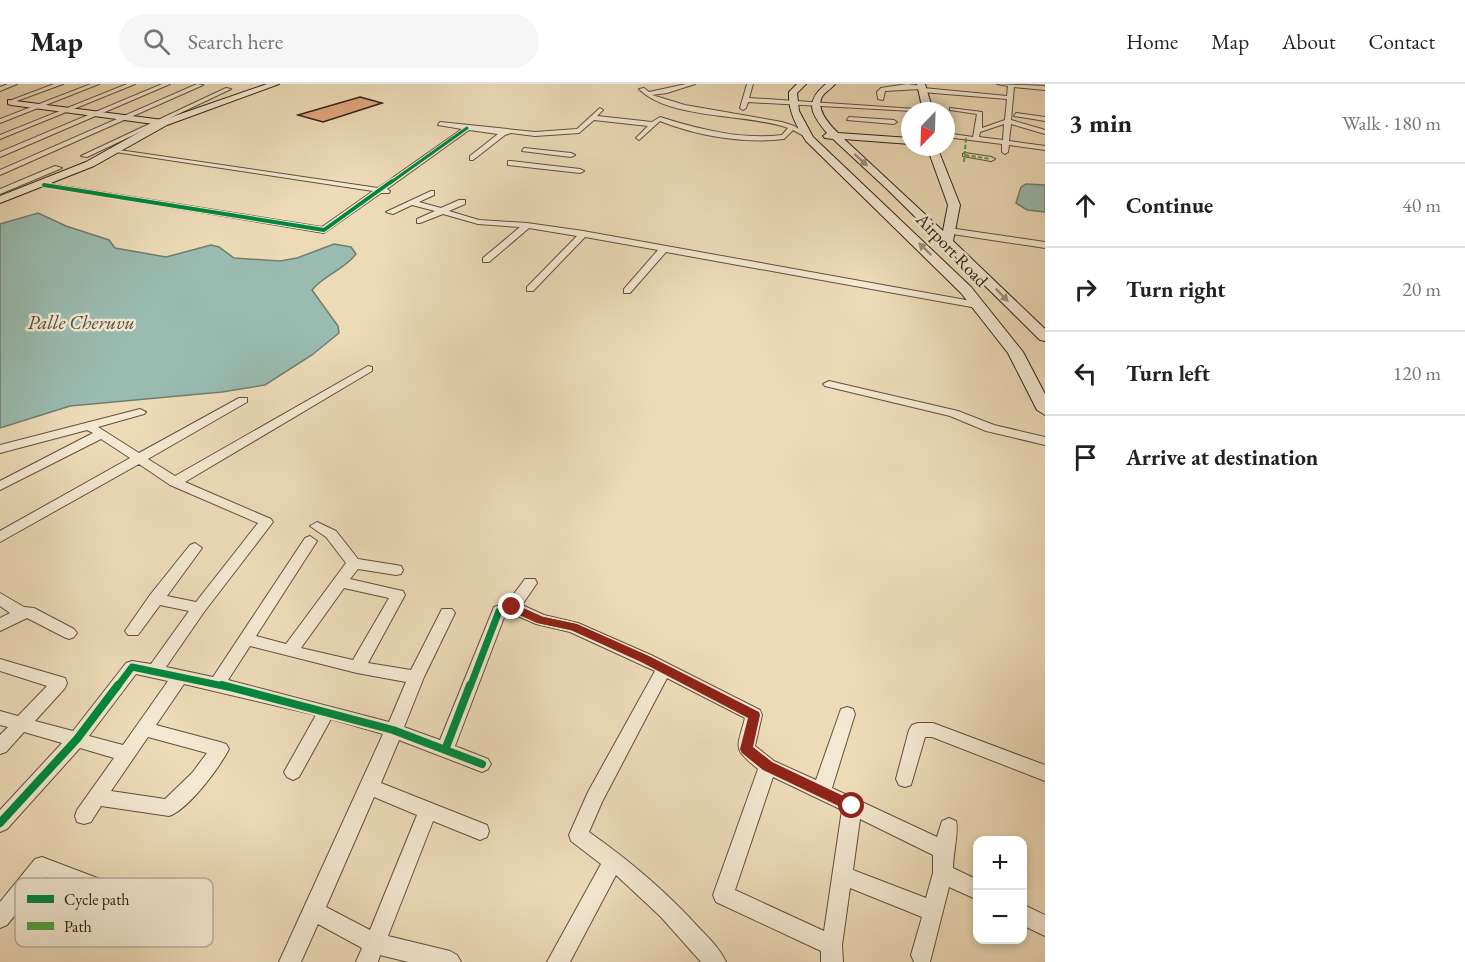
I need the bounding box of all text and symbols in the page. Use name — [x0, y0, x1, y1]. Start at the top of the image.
search box — [119, 14, 539, 68]
text: Map — [30, 23, 83, 59]
icon: search — [140, 25, 173, 58]
text: Search here — [188, 27, 283, 56]
text: Home — [1126, 28, 1178, 55]
text: Map — [1211, 28, 1249, 55]
text: About — [1282, 28, 1335, 55]
text: Contact — [1368, 28, 1435, 55]
north arrow — [901, 102, 955, 156]
text: 3 min — [1069, 106, 1132, 140]
text: Walk · 180 m — [1342, 110, 1441, 136]
one-way arrow — [853, 153, 868, 166]
icon: ahead — [1069, 189, 1102, 222]
text: Continue — [1126, 191, 1213, 220]
text: 40 m — [1402, 192, 1441, 218]
street label: Airport Road — [911, 207, 994, 292]
one-way arrow — [919, 242, 933, 256]
icon: right — [1069, 273, 1102, 306]
text: Turn right — [1126, 275, 1225, 304]
text: 20 m — [1402, 276, 1441, 302]
one-way arrow — [995, 287, 1009, 301]
water label: Palle Cheruvu — [27, 309, 135, 335]
icon: left — [1069, 357, 1102, 390]
text: Turn left — [1126, 359, 1210, 388]
text: 120 m — [1393, 360, 1441, 386]
icon: arrive — [1069, 441, 1102, 474]
text: Arrive at destination — [1126, 443, 1318, 472]
route end — [498, 593, 524, 619]
route start — [838, 792, 864, 818]
map controls — [973, 836, 1027, 944]
button: + — [973, 836, 1027, 890]
legend — [15, 878, 213, 947]
text: Cycle path — [64, 889, 129, 910]
button: − — [973, 890, 1027, 944]
text: Path — [64, 916, 92, 937]

